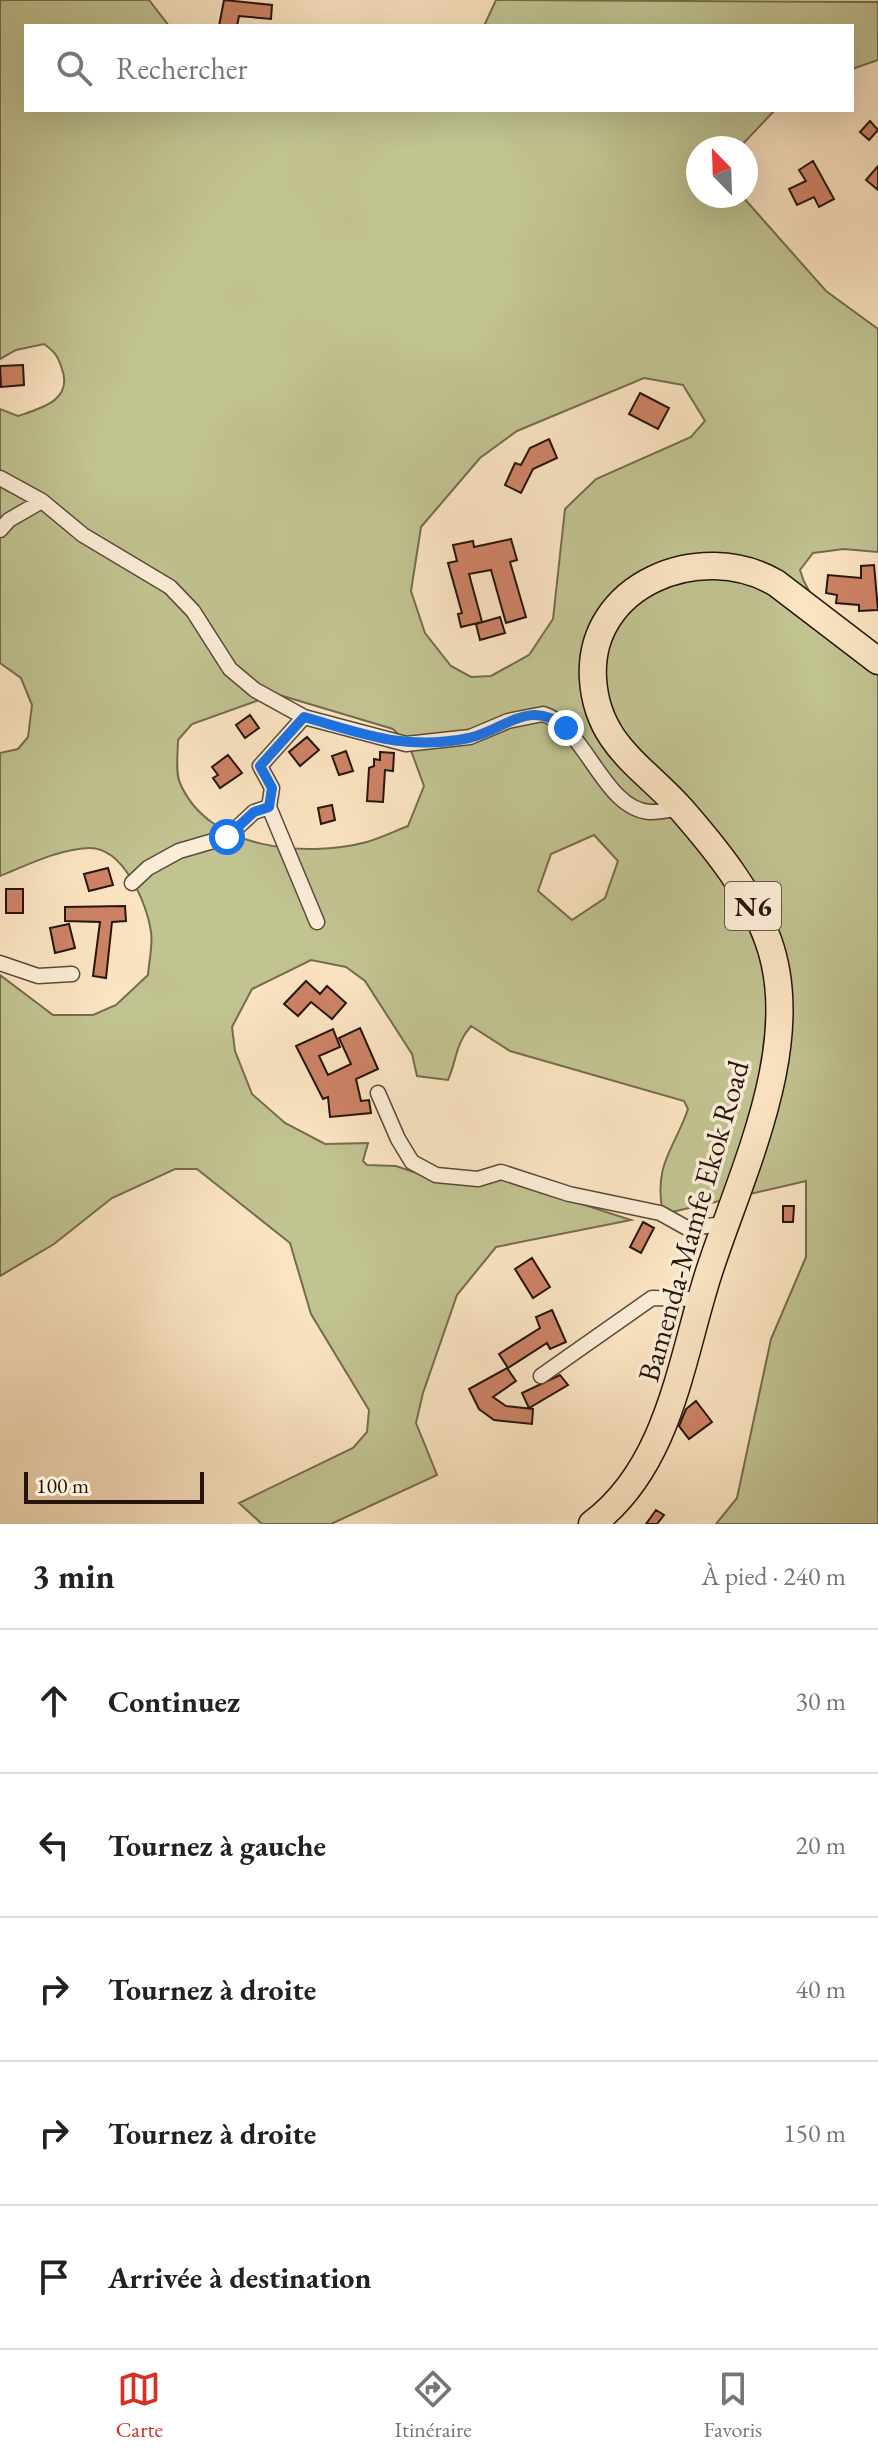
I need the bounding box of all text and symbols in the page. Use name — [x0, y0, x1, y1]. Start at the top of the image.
search box — [24, 24, 854, 112]
icon: search — [52, 46, 96, 90]
text: Rechercher — [116, 49, 248, 88]
north arrow — [686, 136, 758, 208]
route end — [548, 710, 584, 746]
route start — [209, 819, 245, 855]
road number: N6 — [725, 882, 781, 930]
street label: Bamenda-Mamfe Ekok Road — [628, 1055, 758, 1386]
scale bar — [24, 1468, 204, 1504]
text: 100 m — [36, 1471, 89, 1500]
text: 3 min — [32, 1554, 115, 1598]
text: À pied · 240 m — [701, 1559, 846, 1593]
icon: ahead — [32, 1679, 76, 1723]
text: Continuez — [108, 1682, 240, 1721]
text: 30 m — [796, 1684, 846, 1718]
icon: left — [32, 1823, 76, 1867]
text: Tournez à gauche — [108, 1826, 326, 1865]
text: 20 m — [796, 1828, 846, 1862]
icon: right — [32, 1967, 76, 2011]
text: Tournez à droite — [108, 1970, 316, 2009]
text: 40 m — [796, 1972, 846, 2006]
icon: right — [32, 2111, 76, 2155]
text: Tournez à droite — [108, 2114, 316, 2153]
text: 150 m — [783, 2116, 846, 2150]
icon: arrive — [32, 2255, 76, 2299]
text: Arrivée à destination — [108, 2258, 371, 2297]
tab: Carte — [116, 2367, 163, 2444]
tab: Itinéraire — [395, 2367, 472, 2444]
tab: Favoris — [703, 2367, 762, 2444]

